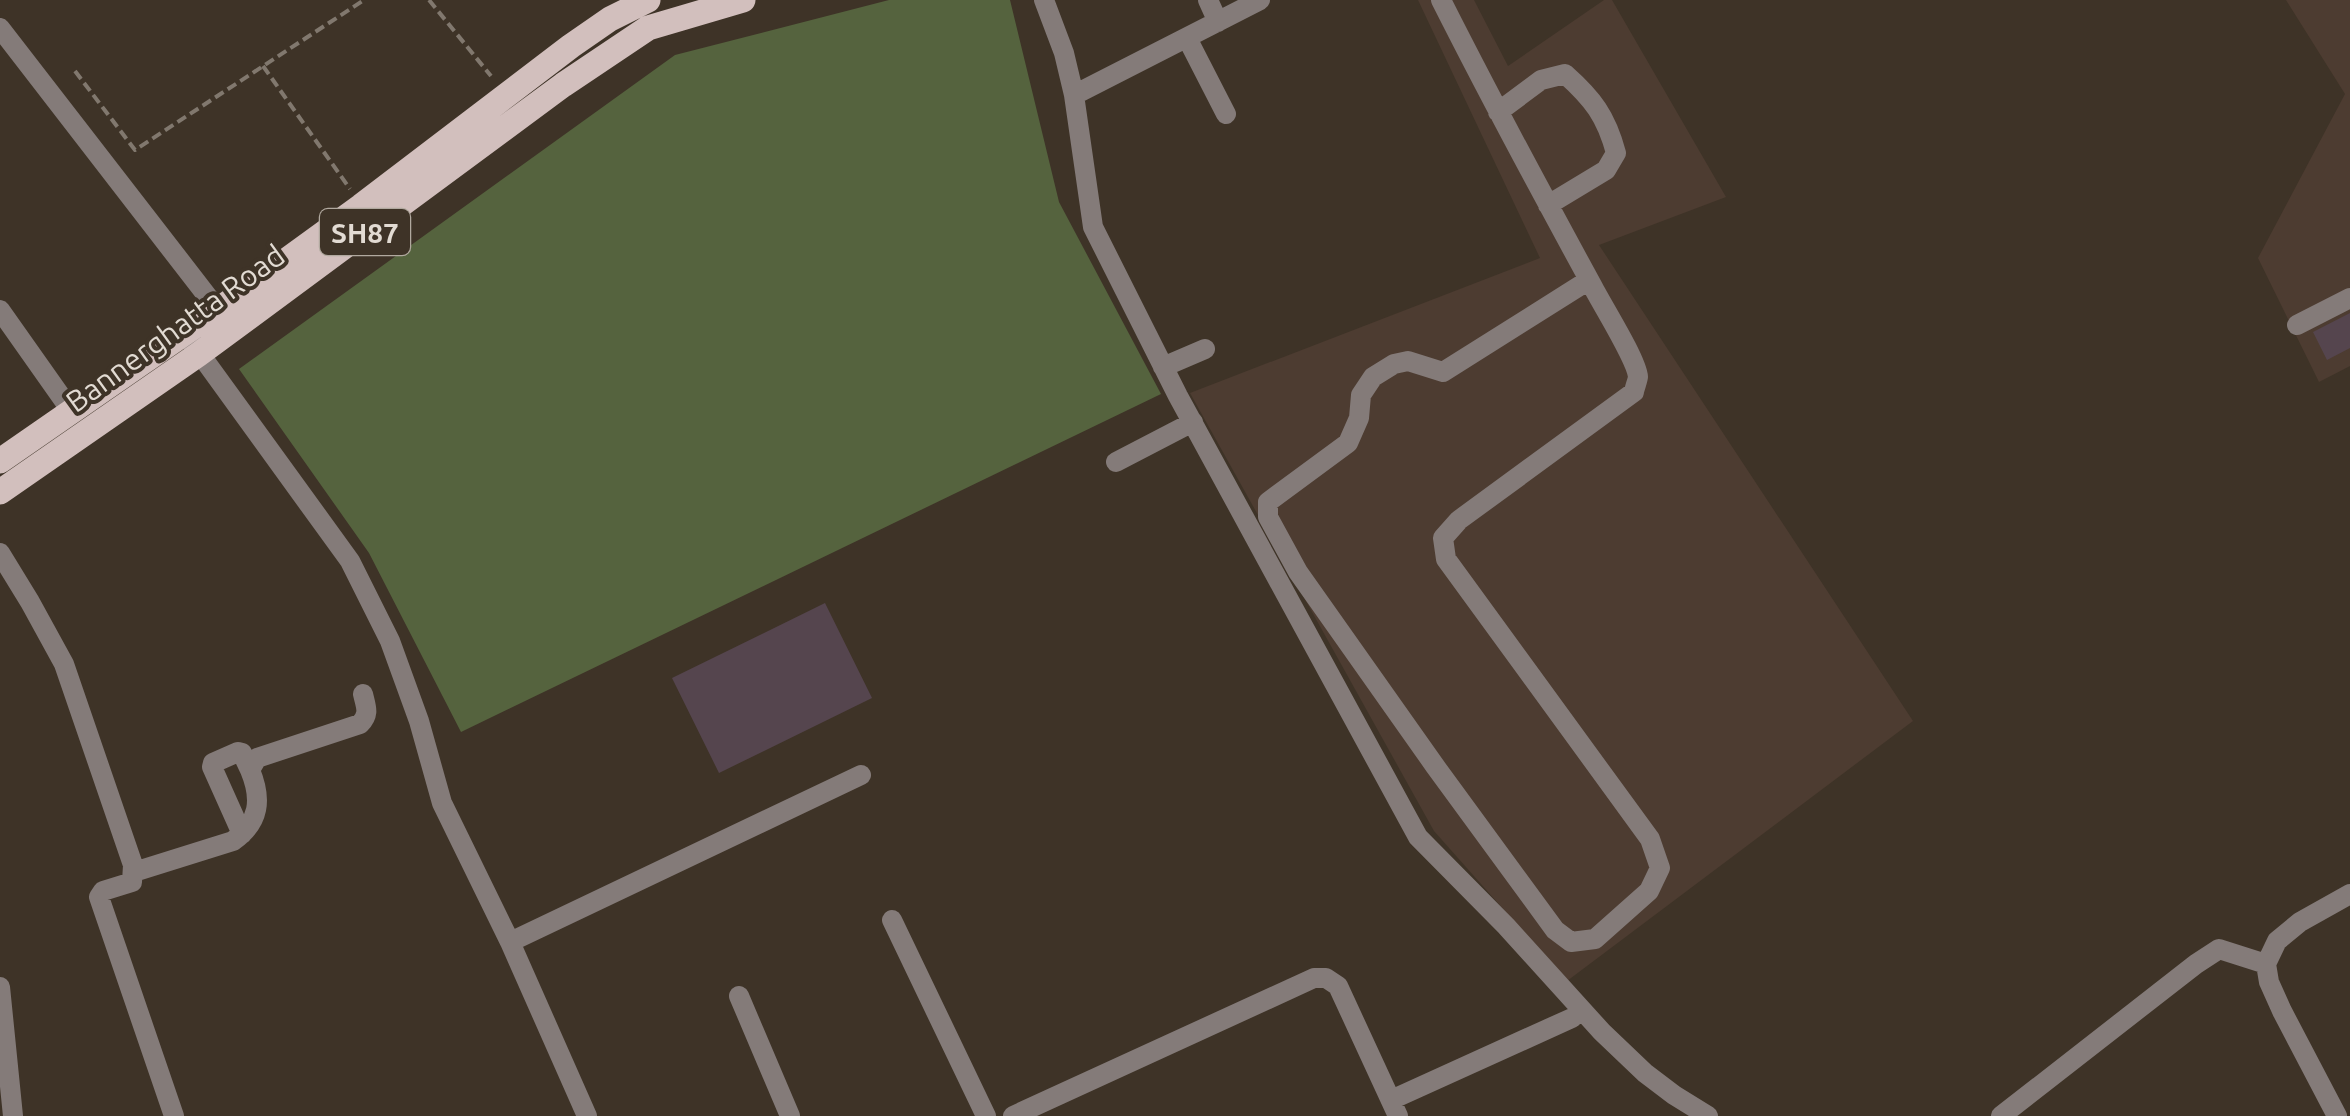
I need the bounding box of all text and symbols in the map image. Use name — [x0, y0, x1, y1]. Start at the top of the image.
road number: SH87 — [320, 209, 410, 255]
street label: Bannerghatta Road — [59, 237, 291, 419]

